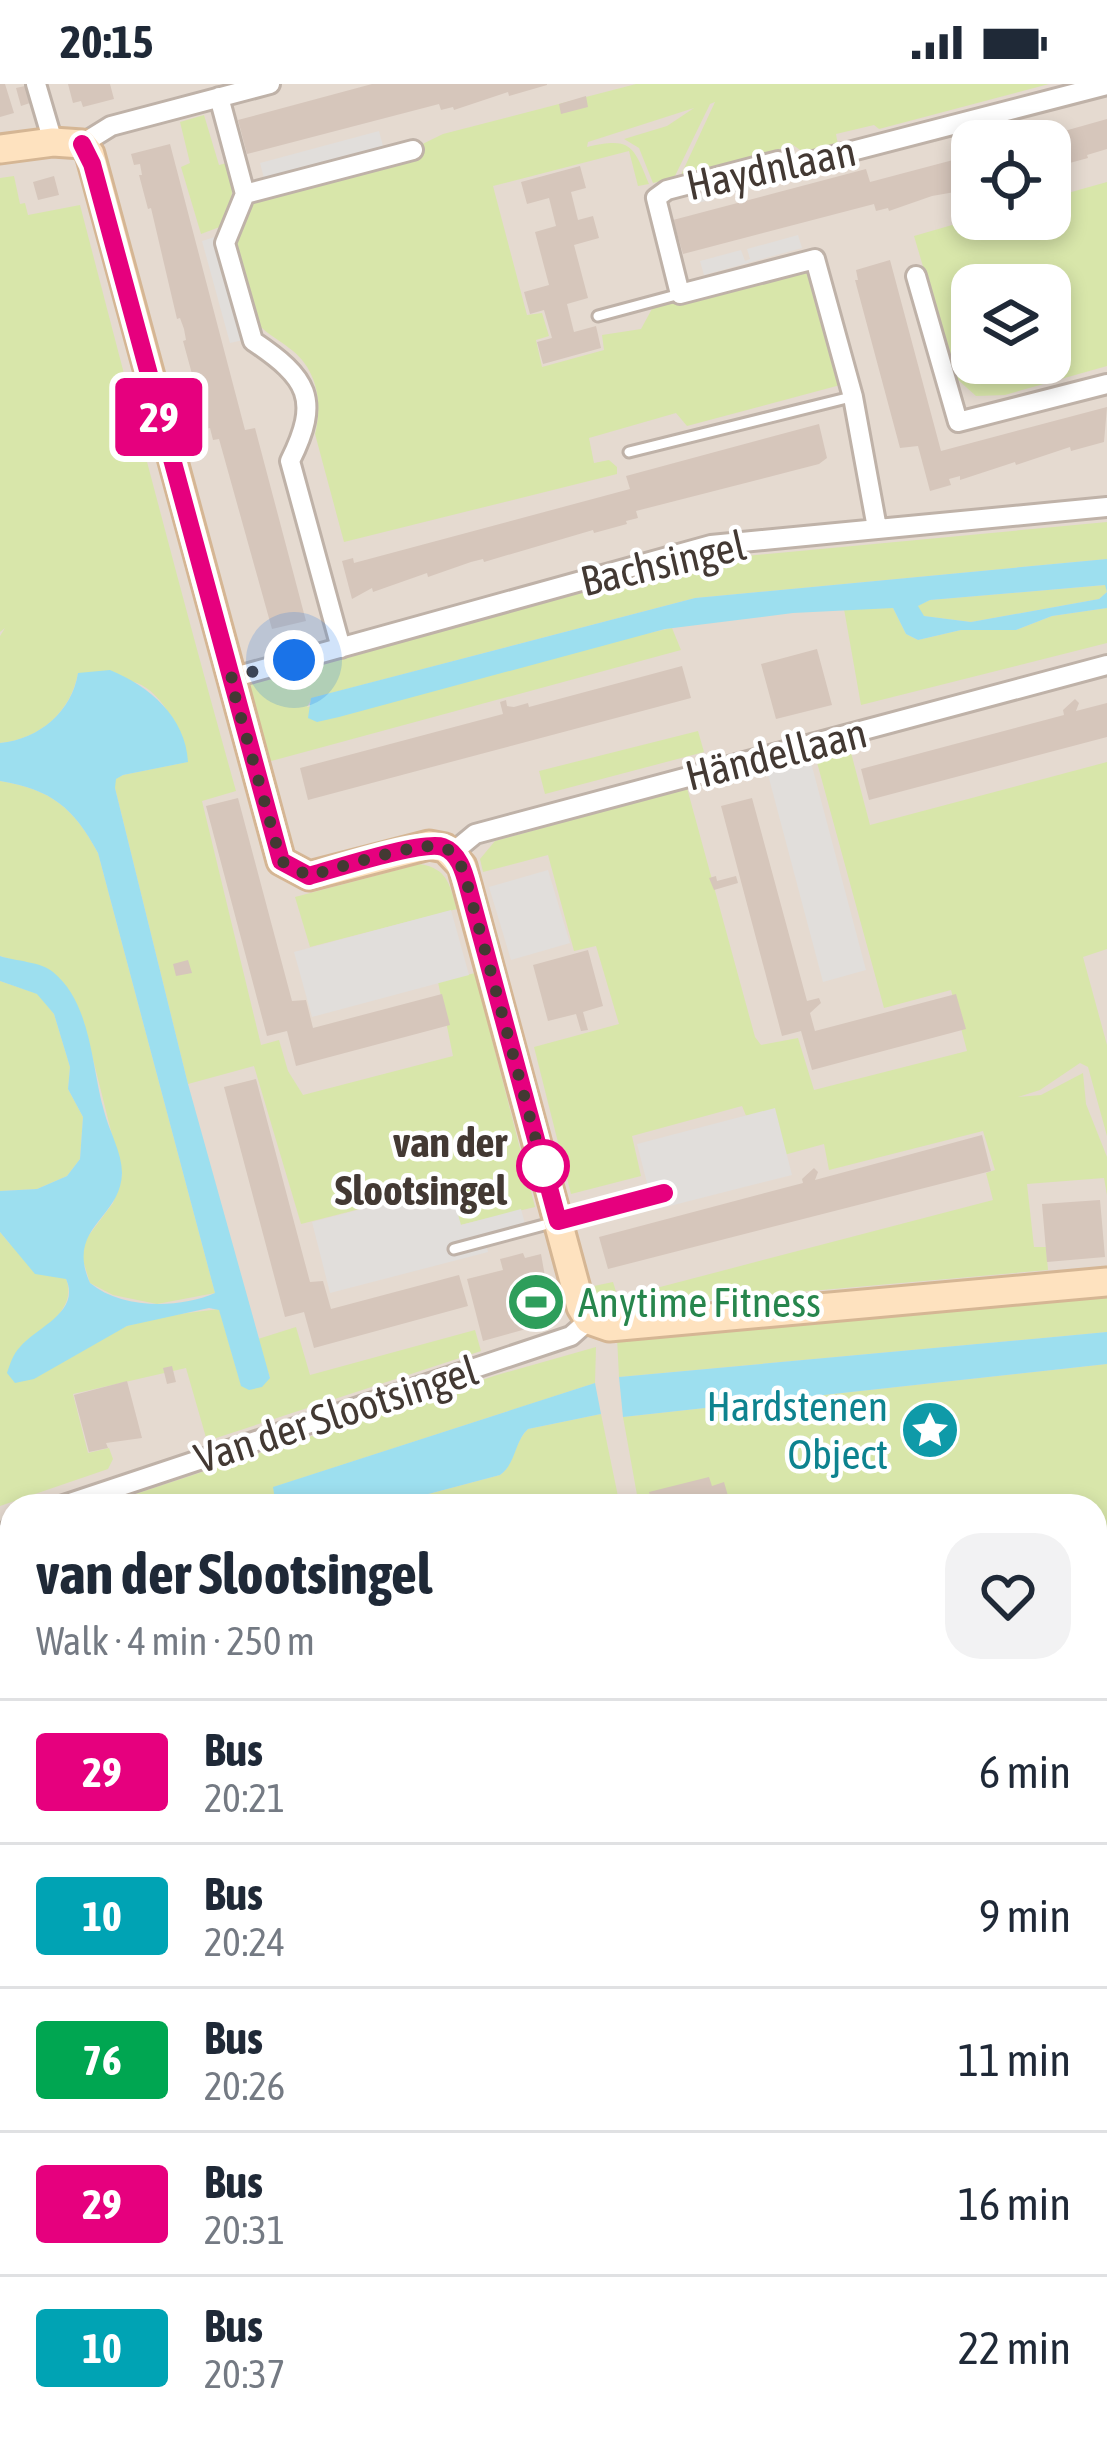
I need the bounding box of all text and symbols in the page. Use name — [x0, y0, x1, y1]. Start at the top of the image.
text: 20:15 — [60, 16, 154, 68]
map controls — [951, 120, 1071, 384]
button: locate — [951, 120, 1071, 240]
street label: Haydnlaan — [682, 127, 860, 209]
button: layers — [951, 264, 1071, 384]
line badge: 29 — [105, 378, 213, 456]
text: 29 — [139, 393, 179, 441]
street label: Bachsingel — [576, 521, 750, 605]
your location — [264, 630, 324, 690]
street label: Händellaan — [680, 708, 872, 800]
place label: van der Slootsingel — [335, 1118, 509, 1214]
marker: van der Slootsingel — [518, 1141, 568, 1191]
sports icon: Anytime Fitness — [505, 1271, 567, 1333]
place label: Anytime Fitness — [578, 1278, 821, 1326]
street label: Van der Slootsingel — [189, 1346, 483, 1482]
place label: Hardstenen Object — [706, 1382, 888, 1478]
place icon: Hardstenen Object — [899, 1399, 961, 1461]
button: heart — [945, 1533, 1071, 1659]
text: van der Slootsingel — [36, 1541, 432, 1606]
text: Walk · 4 min · 250 m — [36, 1619, 315, 1663]
text: Bus — [204, 1724, 263, 1776]
text: 6 min — [979, 1746, 1071, 1798]
text: 29 — [82, 1748, 122, 1796]
text: 20:21 — [204, 1776, 285, 1820]
text: Bus — [204, 1868, 263, 1920]
text: 9 min — [979, 1890, 1071, 1942]
text: 10 — [82, 1892, 122, 1940]
text: 20:24 — [204, 1920, 285, 1964]
text: Bus — [204, 2012, 263, 2064]
text: 11 min — [958, 2034, 1071, 2086]
text: 76 — [82, 2036, 122, 2084]
text: 20:26 — [204, 2064, 285, 2108]
text: Bus — [204, 2156, 263, 2208]
text: 16 min — [958, 2178, 1071, 2230]
text: 29 — [82, 2180, 122, 2228]
text: 20:31 — [204, 2208, 285, 2252]
text: Bus — [204, 2300, 263, 2352]
text: 22 min — [958, 2322, 1071, 2374]
text: 10 — [82, 2324, 122, 2372]
text: 20:37 — [204, 2352, 285, 2396]

